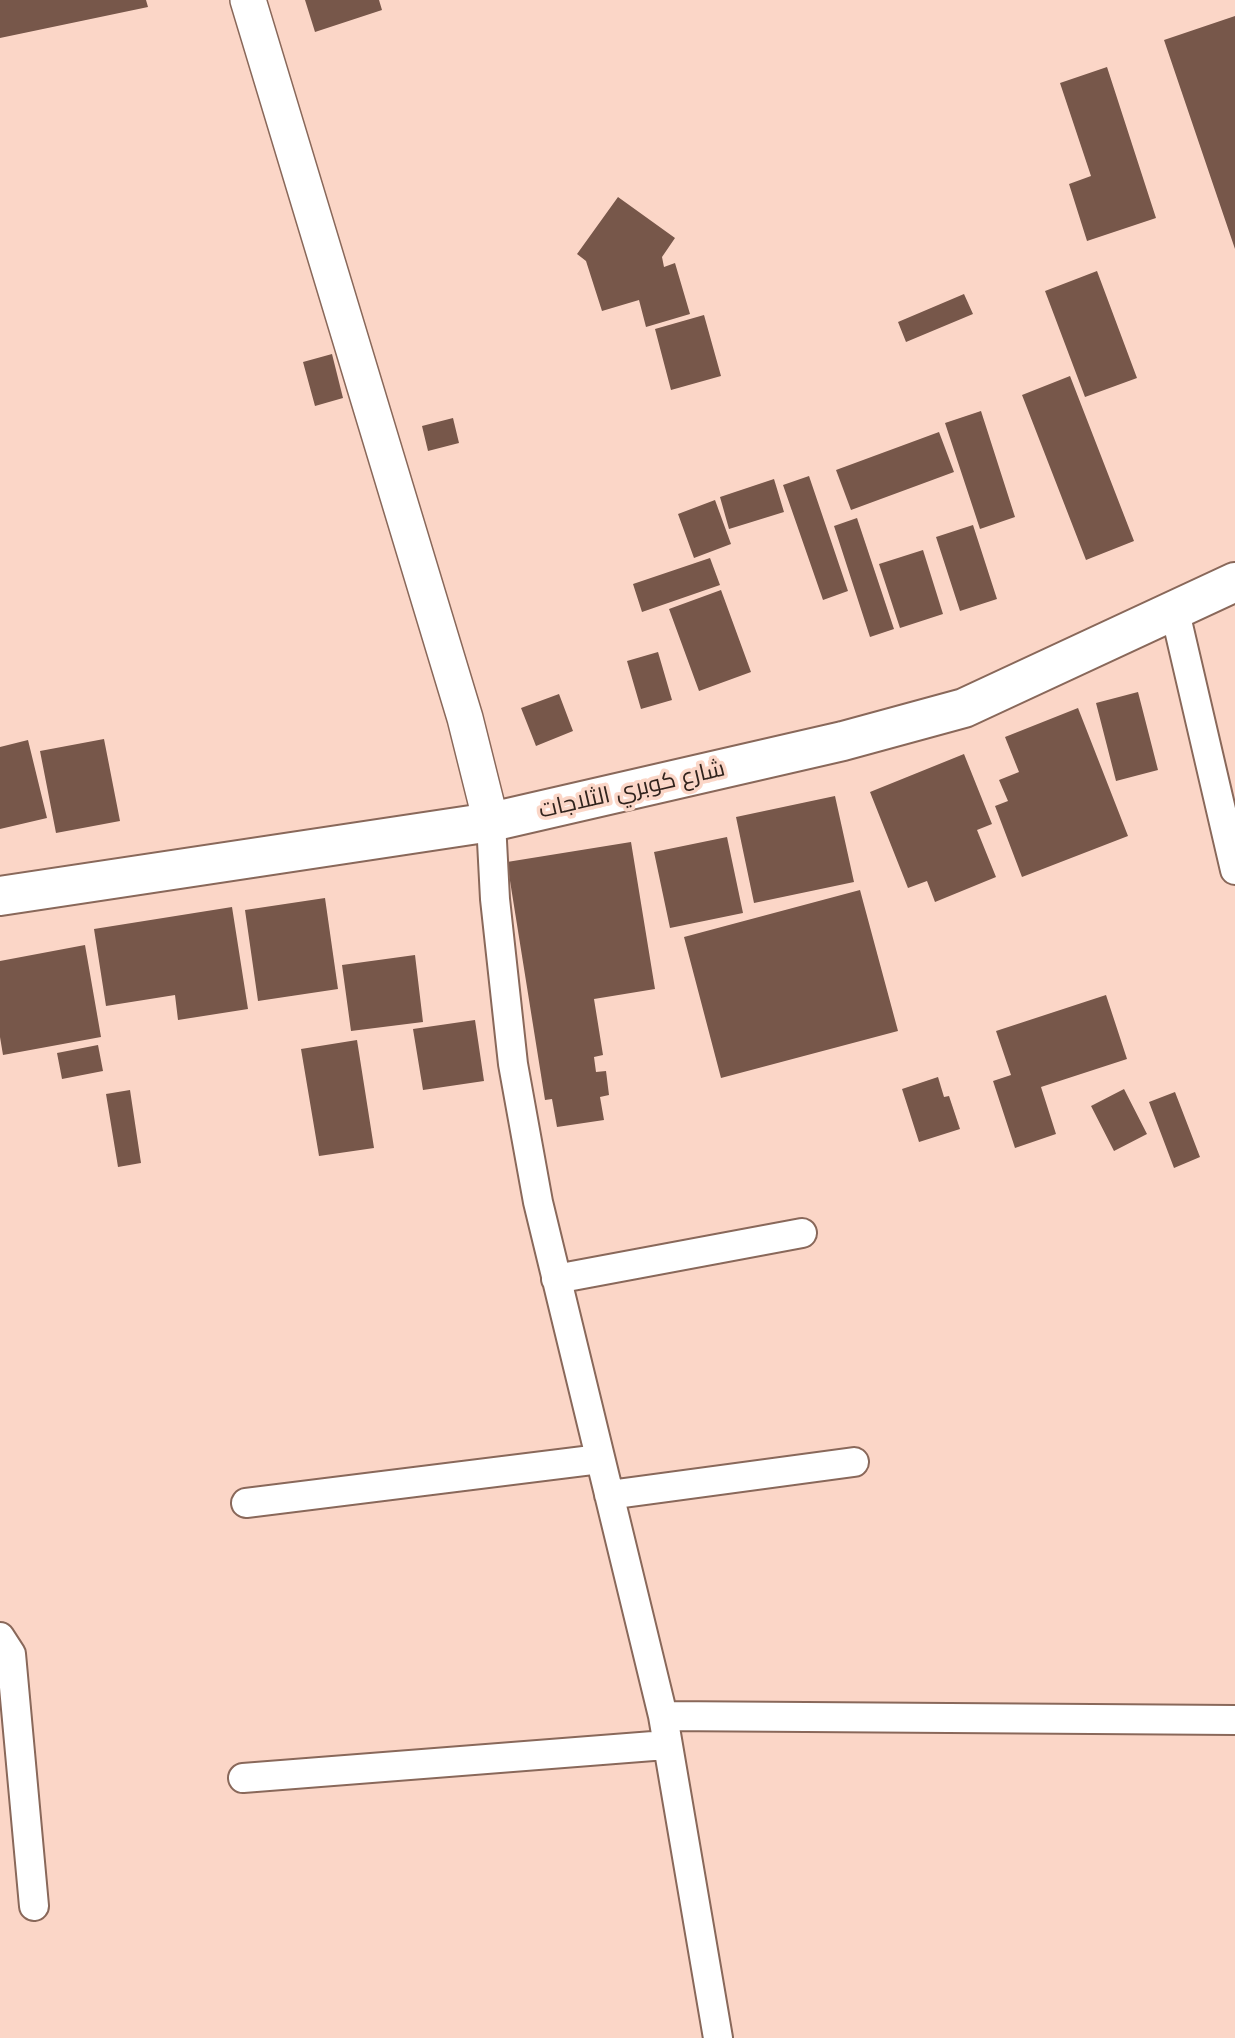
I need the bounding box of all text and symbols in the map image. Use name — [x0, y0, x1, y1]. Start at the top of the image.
street label: شارع كوبري الثلاجات — [536, 755, 728, 825]

